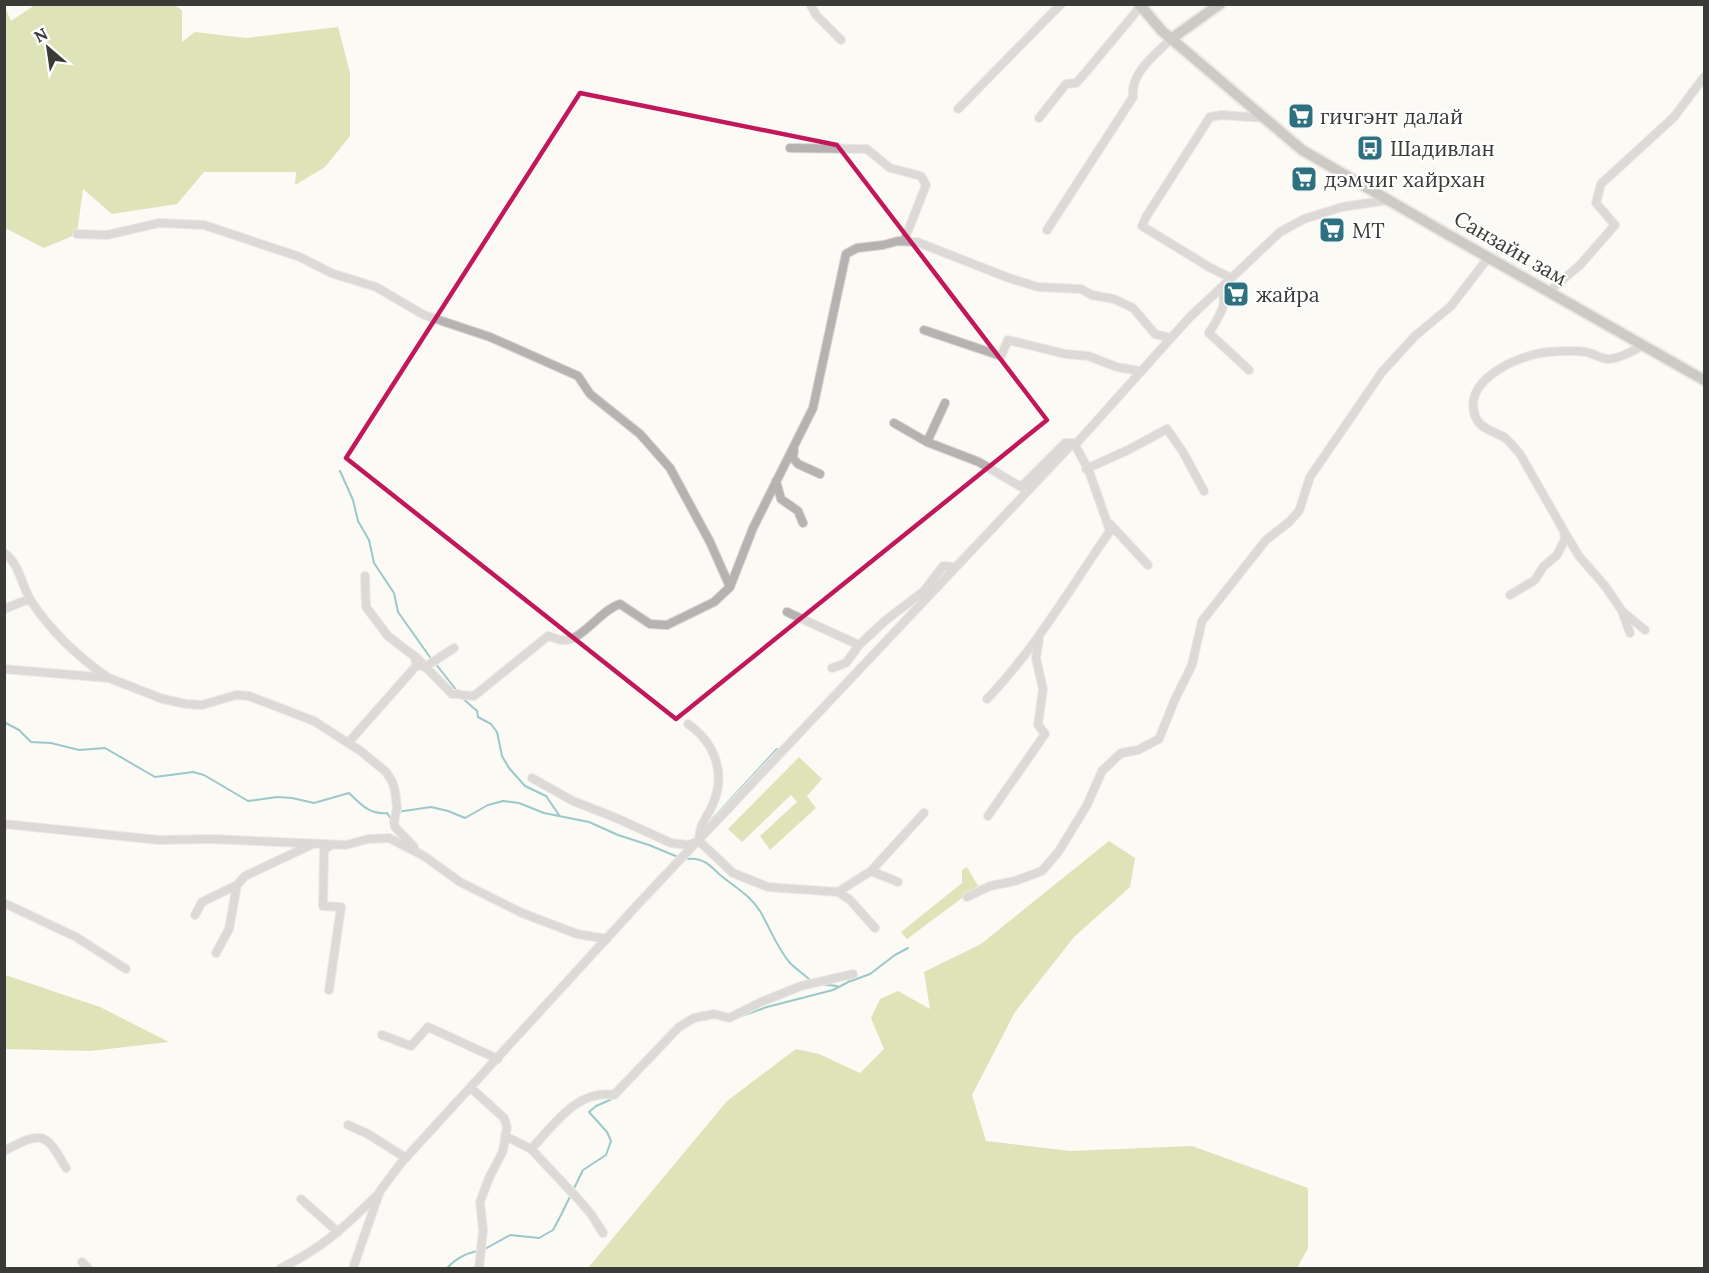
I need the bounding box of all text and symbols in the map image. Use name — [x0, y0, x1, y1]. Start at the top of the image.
north arrow — [18, 18, 78, 78]
text: N — [30, 23, 51, 47]
supermarket icon: гичгэнт далай — [1286, 101, 1316, 131]
place label: гичгэнт далай — [1320, 103, 1463, 130]
bus stop icon: Шадивлан — [1355, 133, 1385, 163]
place label: Шадивлан — [1390, 135, 1495, 162]
supermarket icon: дэмчиг хайрхан — [1289, 164, 1319, 194]
place label: дэмчиг хайрхан — [1324, 166, 1485, 193]
street label: Санзайн зам — [1449, 205, 1573, 291]
supermarket icon: MT — [1317, 215, 1347, 245]
place label: MT — [1352, 217, 1385, 244]
supermarket icon: жайра — [1221, 279, 1251, 309]
place label: жайра — [1256, 281, 1320, 308]

